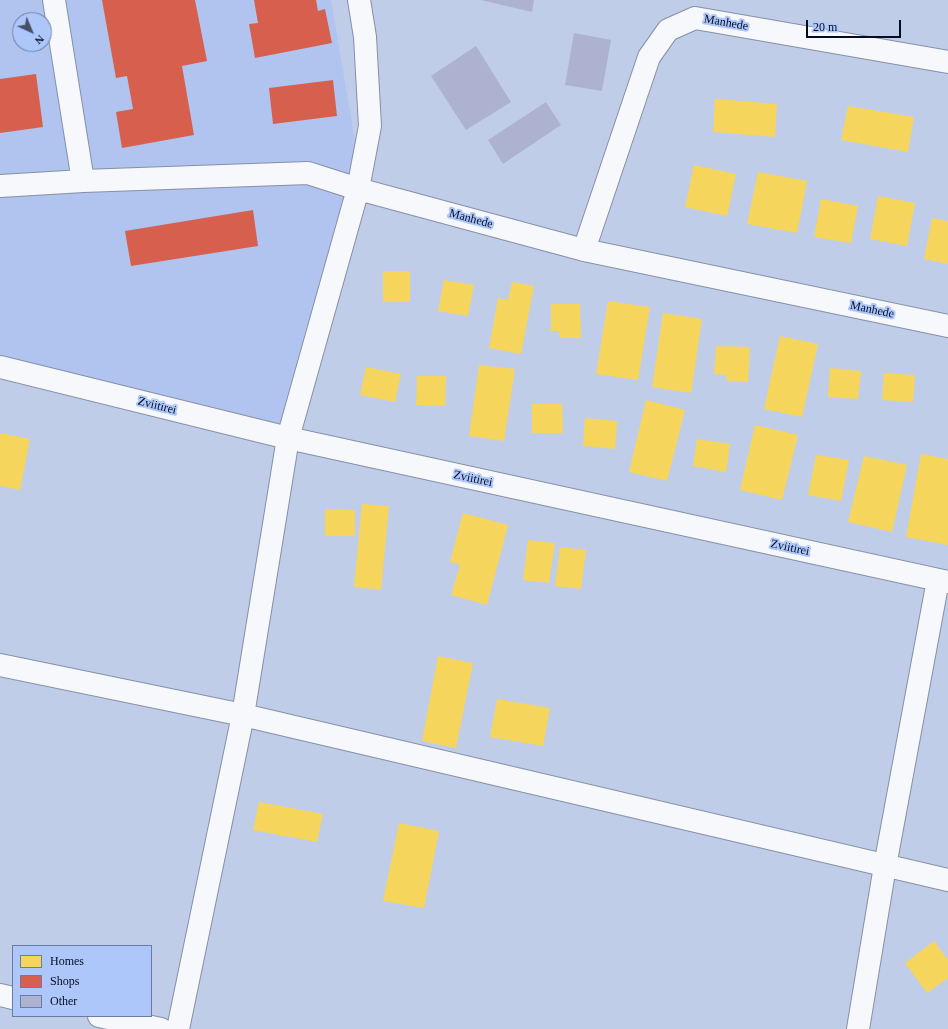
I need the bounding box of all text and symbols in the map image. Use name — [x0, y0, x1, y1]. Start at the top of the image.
north arrow — [12, 12, 52, 52]
street label: Manhede — [703, 12, 749, 34]
scale bar — [808, 12, 903, 38]
text: 20 m — [813, 20, 837, 34]
text: N — [33, 33, 47, 47]
street label: Manhede — [448, 206, 494, 232]
street label: Manhede — [849, 298, 895, 322]
street label: Zviitirei — [136, 394, 178, 418]
street label: Zviitirei — [452, 468, 494, 490]
street label: Zviitirei — [769, 537, 811, 559]
legend — [12, 945, 152, 1017]
text: Homes — [50, 954, 84, 968]
text: Shops — [50, 974, 79, 988]
text: Other — [50, 994, 77, 1008]

